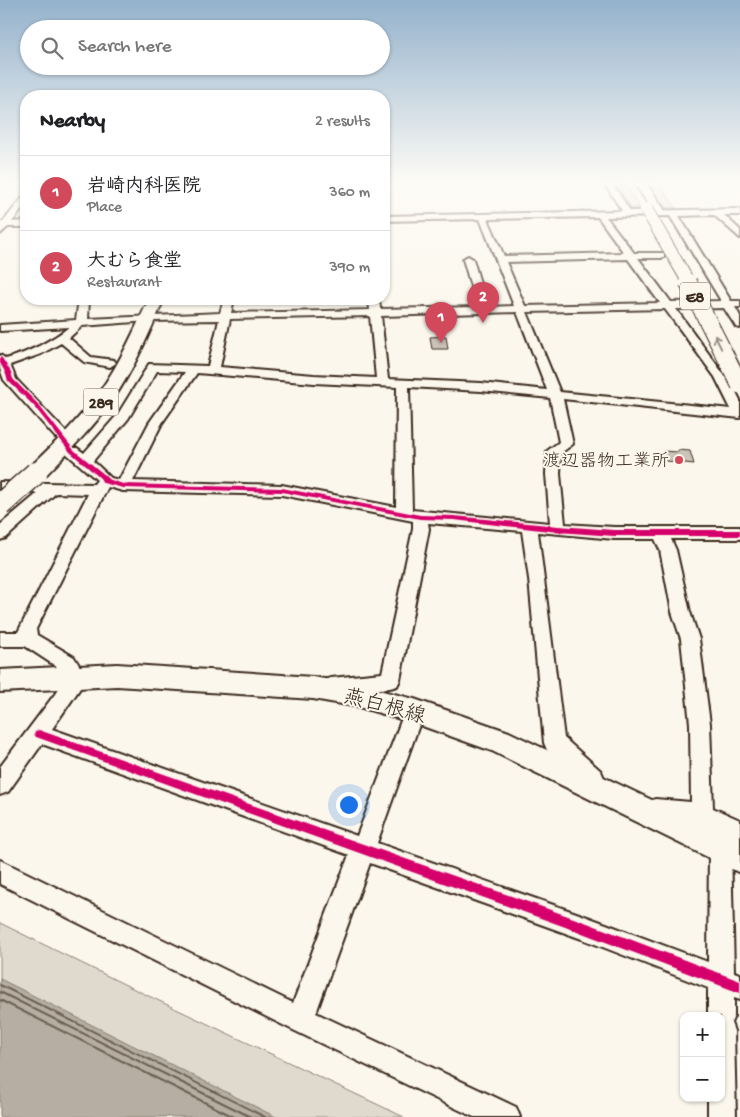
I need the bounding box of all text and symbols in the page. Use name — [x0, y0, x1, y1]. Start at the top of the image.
search box — [20, 20, 390, 75]
icon: search — [38, 34, 66, 62]
text: Search here — [78, 36, 172, 59]
text: Nearby — [40, 110, 105, 135]
text: 2 results — [315, 113, 370, 132]
text: 岩崎内科医院 — [87, 176, 201, 199]
text: 1 — [53, 184, 59, 203]
text: 360 m — [329, 184, 370, 203]
text: Place — [87, 199, 122, 218]
text: 大むら食堂 — [87, 251, 182, 274]
text: 2 — [52, 259, 60, 278]
text: 390 m — [329, 259, 370, 278]
text: Restaurant — [87, 274, 161, 293]
pin: 2 — [467, 282, 499, 323]
road number: E8 — [680, 282, 710, 310]
pin: 1 — [425, 302, 457, 343]
one-way arrow — [713, 334, 723, 349]
road number: 289 — [84, 388, 118, 416]
place label: 渡辺器物工業所 — [543, 451, 669, 473]
marker: 渡辺器物工業所 — [673, 454, 685, 466]
street label: 燕白根線 — [340, 684, 428, 731]
your location — [336, 792, 362, 818]
map controls — [680, 1012, 725, 1102]
button: + — [680, 1012, 725, 1057]
button: − — [680, 1057, 725, 1102]

